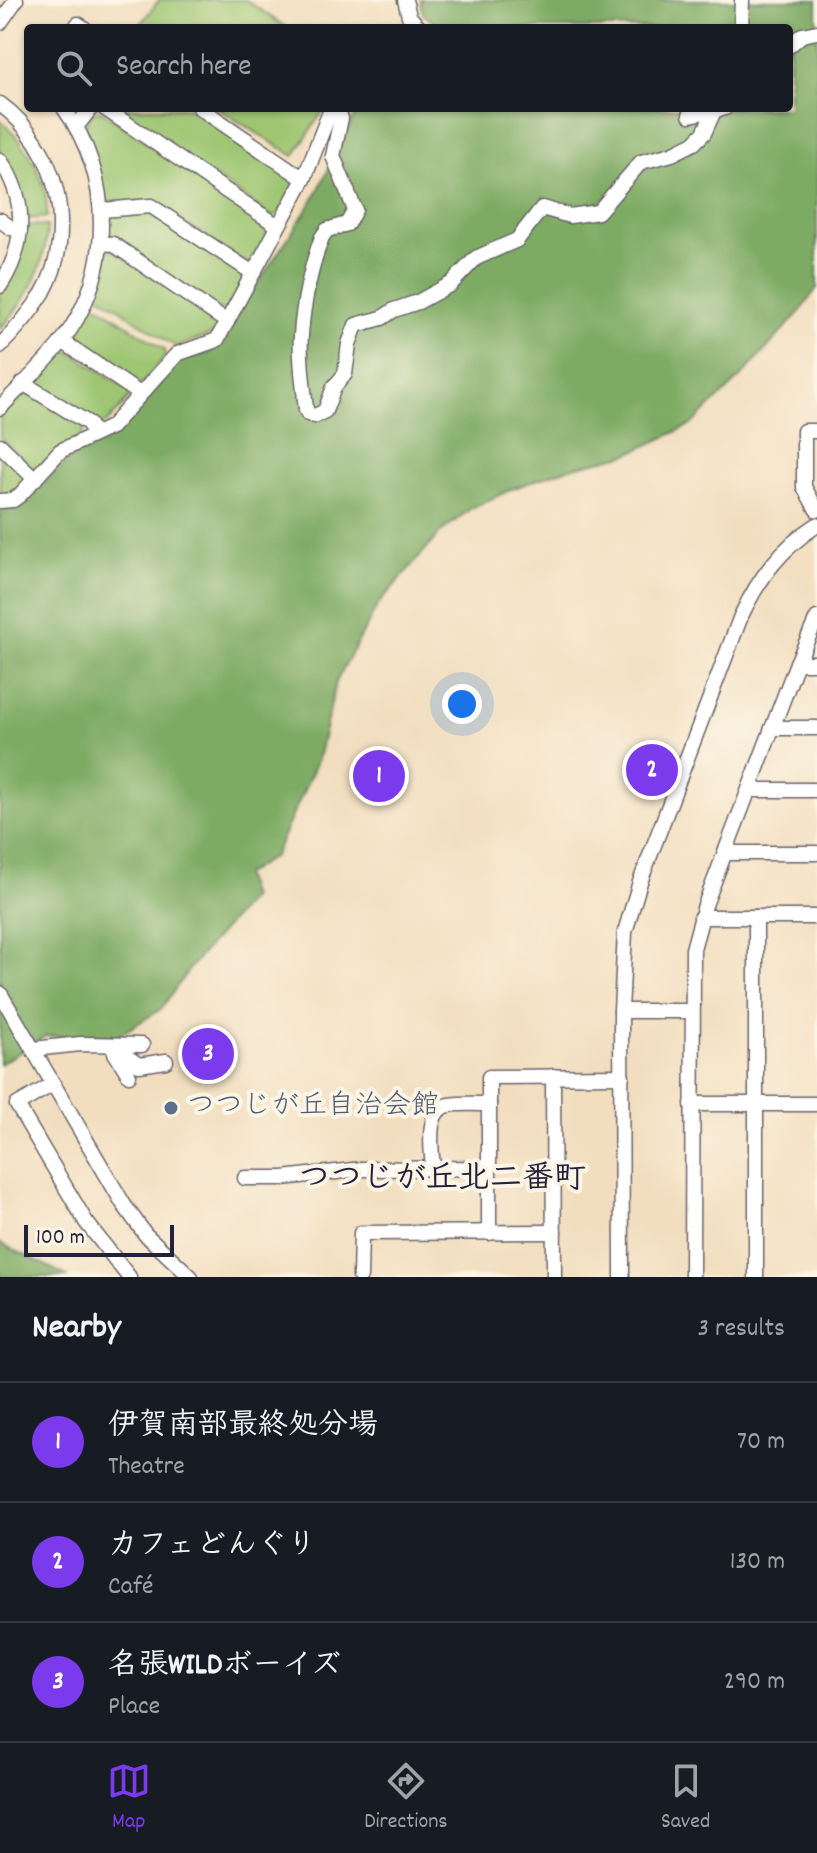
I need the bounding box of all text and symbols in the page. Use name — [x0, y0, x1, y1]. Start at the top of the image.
search box — [24, 24, 793, 112]
icon: search — [52, 46, 96, 90]
text: Search here — [116, 47, 252, 90]
your location — [442, 684, 482, 724]
pin: 2 — [626, 740, 678, 800]
pin: 1 — [353, 746, 405, 806]
pin: 3 — [182, 1024, 234, 1084]
place label: つつじが丘自治会館 — [187, 1088, 439, 1128]
marker: つつじが丘自治会館 — [162, 1099, 180, 1117]
district label: つつじが丘北二番町 — [298, 1158, 586, 1204]
scale bar — [24, 1221, 174, 1257]
text: 100 m — [36, 1223, 85, 1254]
text: Nearby — [32, 1305, 121, 1354]
text: 3 results — [698, 1311, 785, 1348]
text: 伊賀南部最終処分場 — [108, 1406, 378, 1449]
text: 1 — [55, 1424, 61, 1461]
text: 70 m — [737, 1424, 785, 1461]
text: Theatre — [108, 1449, 185, 1486]
text: カフェどんぐり — [108, 1526, 317, 1569]
text: 2 — [52, 1544, 64, 1581]
text: 130 m — [730, 1544, 785, 1581]
text: Café — [108, 1569, 153, 1606]
text: 名張WILDボーイズ — [108, 1646, 341, 1689]
text: 3 — [52, 1664, 64, 1701]
text: 290 m — [724, 1664, 785, 1701]
text: Place — [108, 1689, 160, 1726]
tab: Map — [107, 1759, 151, 1838]
tab: Directions — [364, 1759, 448, 1838]
tab: Saved — [661, 1759, 710, 1838]

